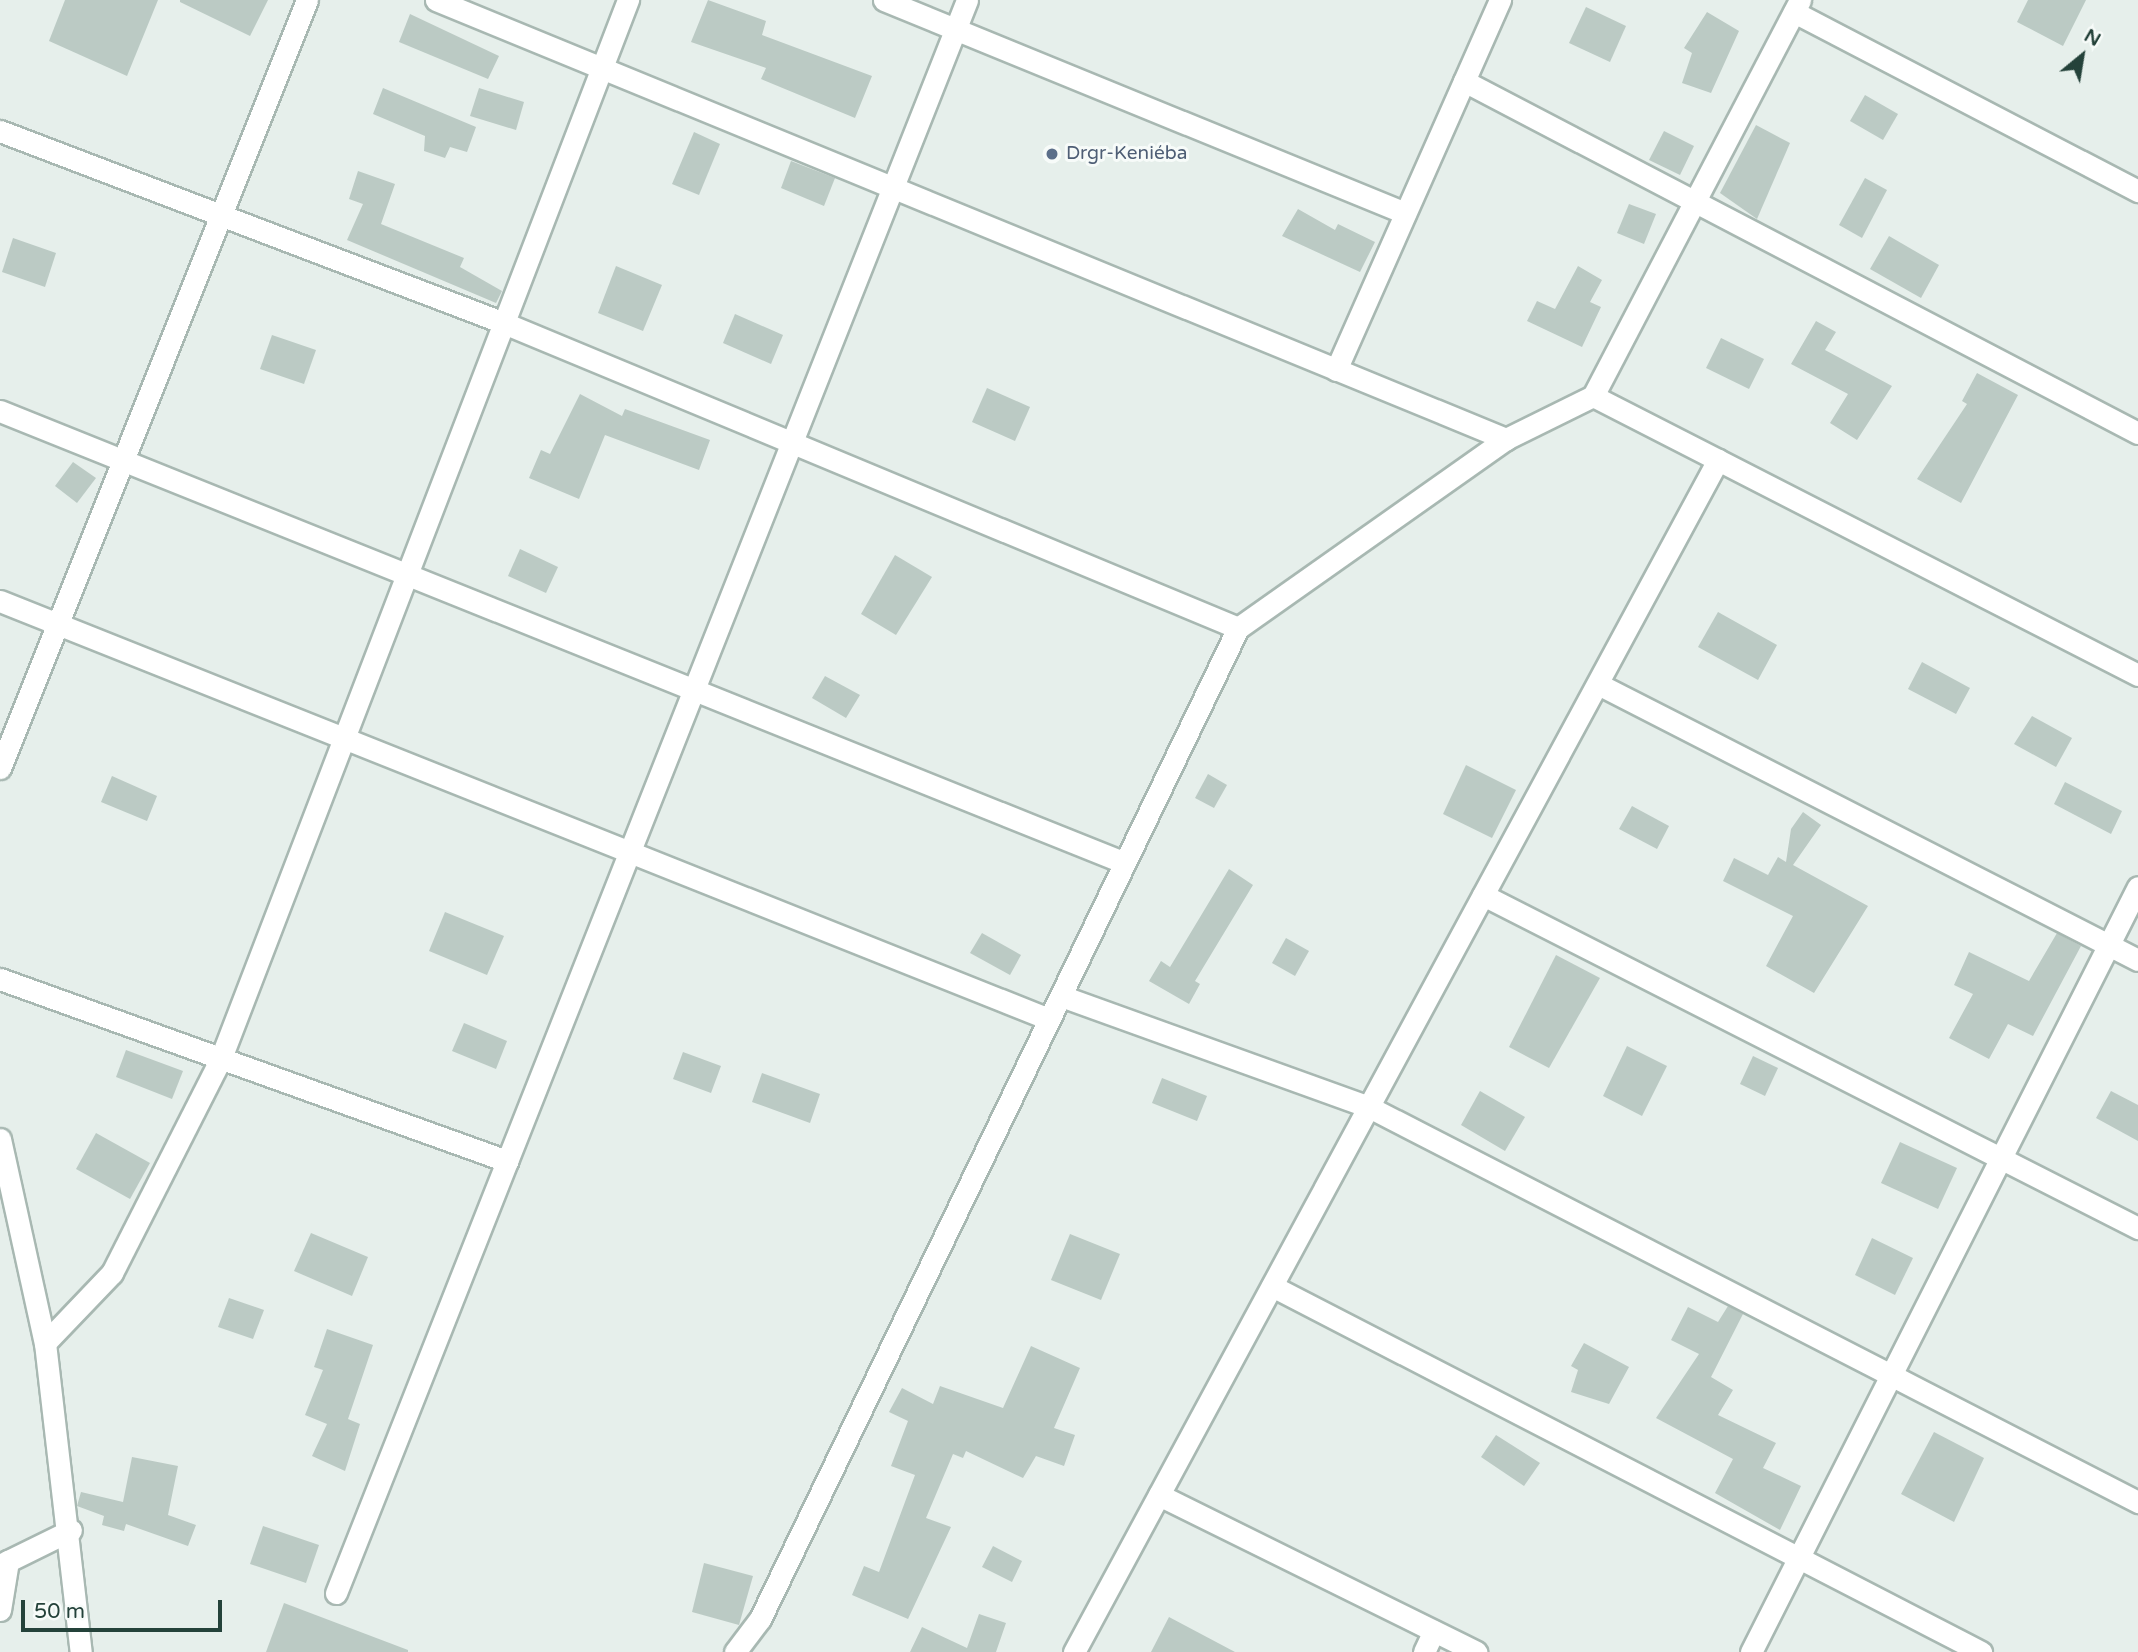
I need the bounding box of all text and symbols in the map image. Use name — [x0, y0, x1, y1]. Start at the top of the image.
north arrow — [2047, 21, 2117, 91]
text: N — [2080, 24, 2105, 51]
place label: Drgr-Keniéba — [1066, 143, 1187, 165]
marker: Drgr-Keniéba — [1044, 146, 1060, 162]
scale bar — [24, 1586, 226, 1630]
text: 50 m — [34, 1599, 85, 1624]

